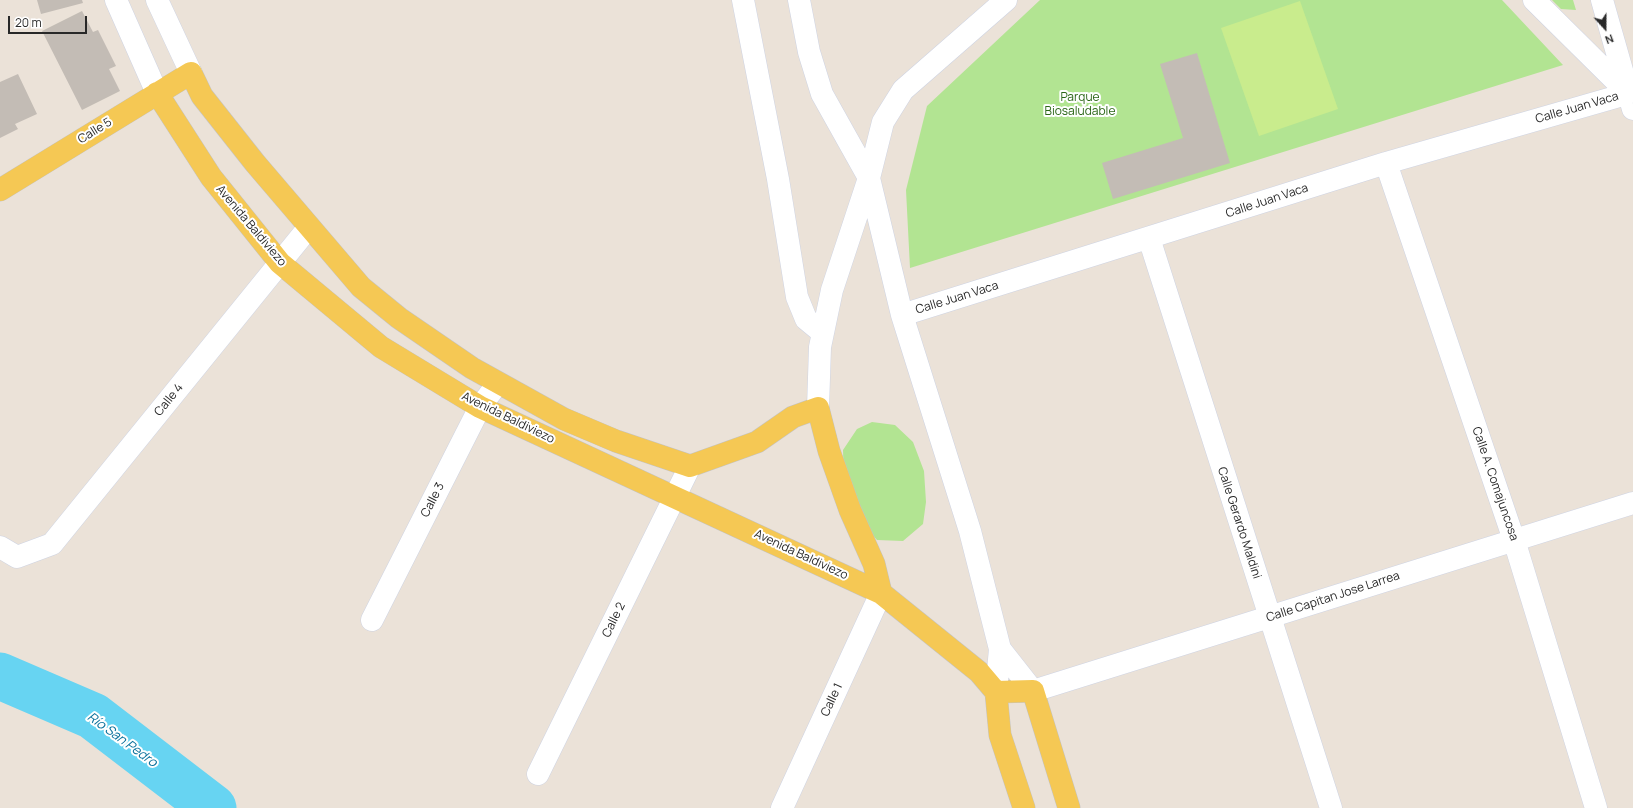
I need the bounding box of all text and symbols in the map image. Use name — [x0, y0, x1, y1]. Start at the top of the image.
scale bar — [10, 8, 89, 34]
north arrow — [1585, 8, 1625, 48]
text: 20 m — [15, 14, 42, 31]
text: N — [1603, 31, 1616, 48]
street label: Calle Juan Vaca — [1534, 89, 1620, 127]
park label: Parque Biosaludable — [1045, 91, 1115, 119]
street label: Calle 5 — [75, 115, 115, 147]
street label: Calle Juan Vaca — [1224, 181, 1310, 221]
street label: Avenida Baldiviezo — [213, 182, 289, 270]
street label: Calle Juan Vaca — [914, 279, 1000, 317]
street label: Calle 4 — [152, 381, 186, 419]
street label: Avenida Baldiviezo — [459, 389, 557, 447]
street label: Calle A. Comajuncosa — [1469, 425, 1521, 543]
street label: Calle Gerardo Maldini — [1214, 465, 1264, 581]
street label: Calle 3 — [418, 480, 448, 520]
street label: Avenida Baldiviezo — [752, 527, 850, 583]
street label: Calle Capitan Jose Larrea — [1264, 569, 1402, 625]
street label: Calle 2 — [599, 600, 629, 640]
street label: Calle 1 — [818, 681, 846, 719]
water label: Río San Pedro — [84, 709, 160, 771]

